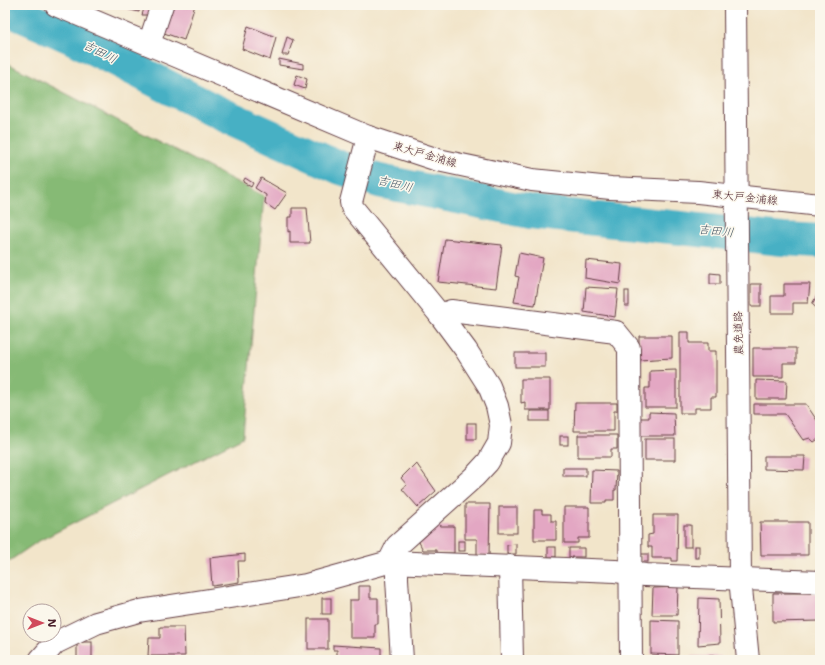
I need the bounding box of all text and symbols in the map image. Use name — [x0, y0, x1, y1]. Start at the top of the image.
water label: 吉田川 — [80, 37, 120, 67]
street label: 東大戸金浦線 — [391, 138, 459, 171]
water label: 吉田川 — [376, 172, 414, 196]
street label: 東大戸金浦線 — [711, 187, 779, 208]
water label: 吉田川 — [697, 221, 735, 241]
street label: 農免道路 — [731, 311, 746, 355]
north arrow — [22, 603, 62, 643]
text: N — [44, 619, 59, 628]

